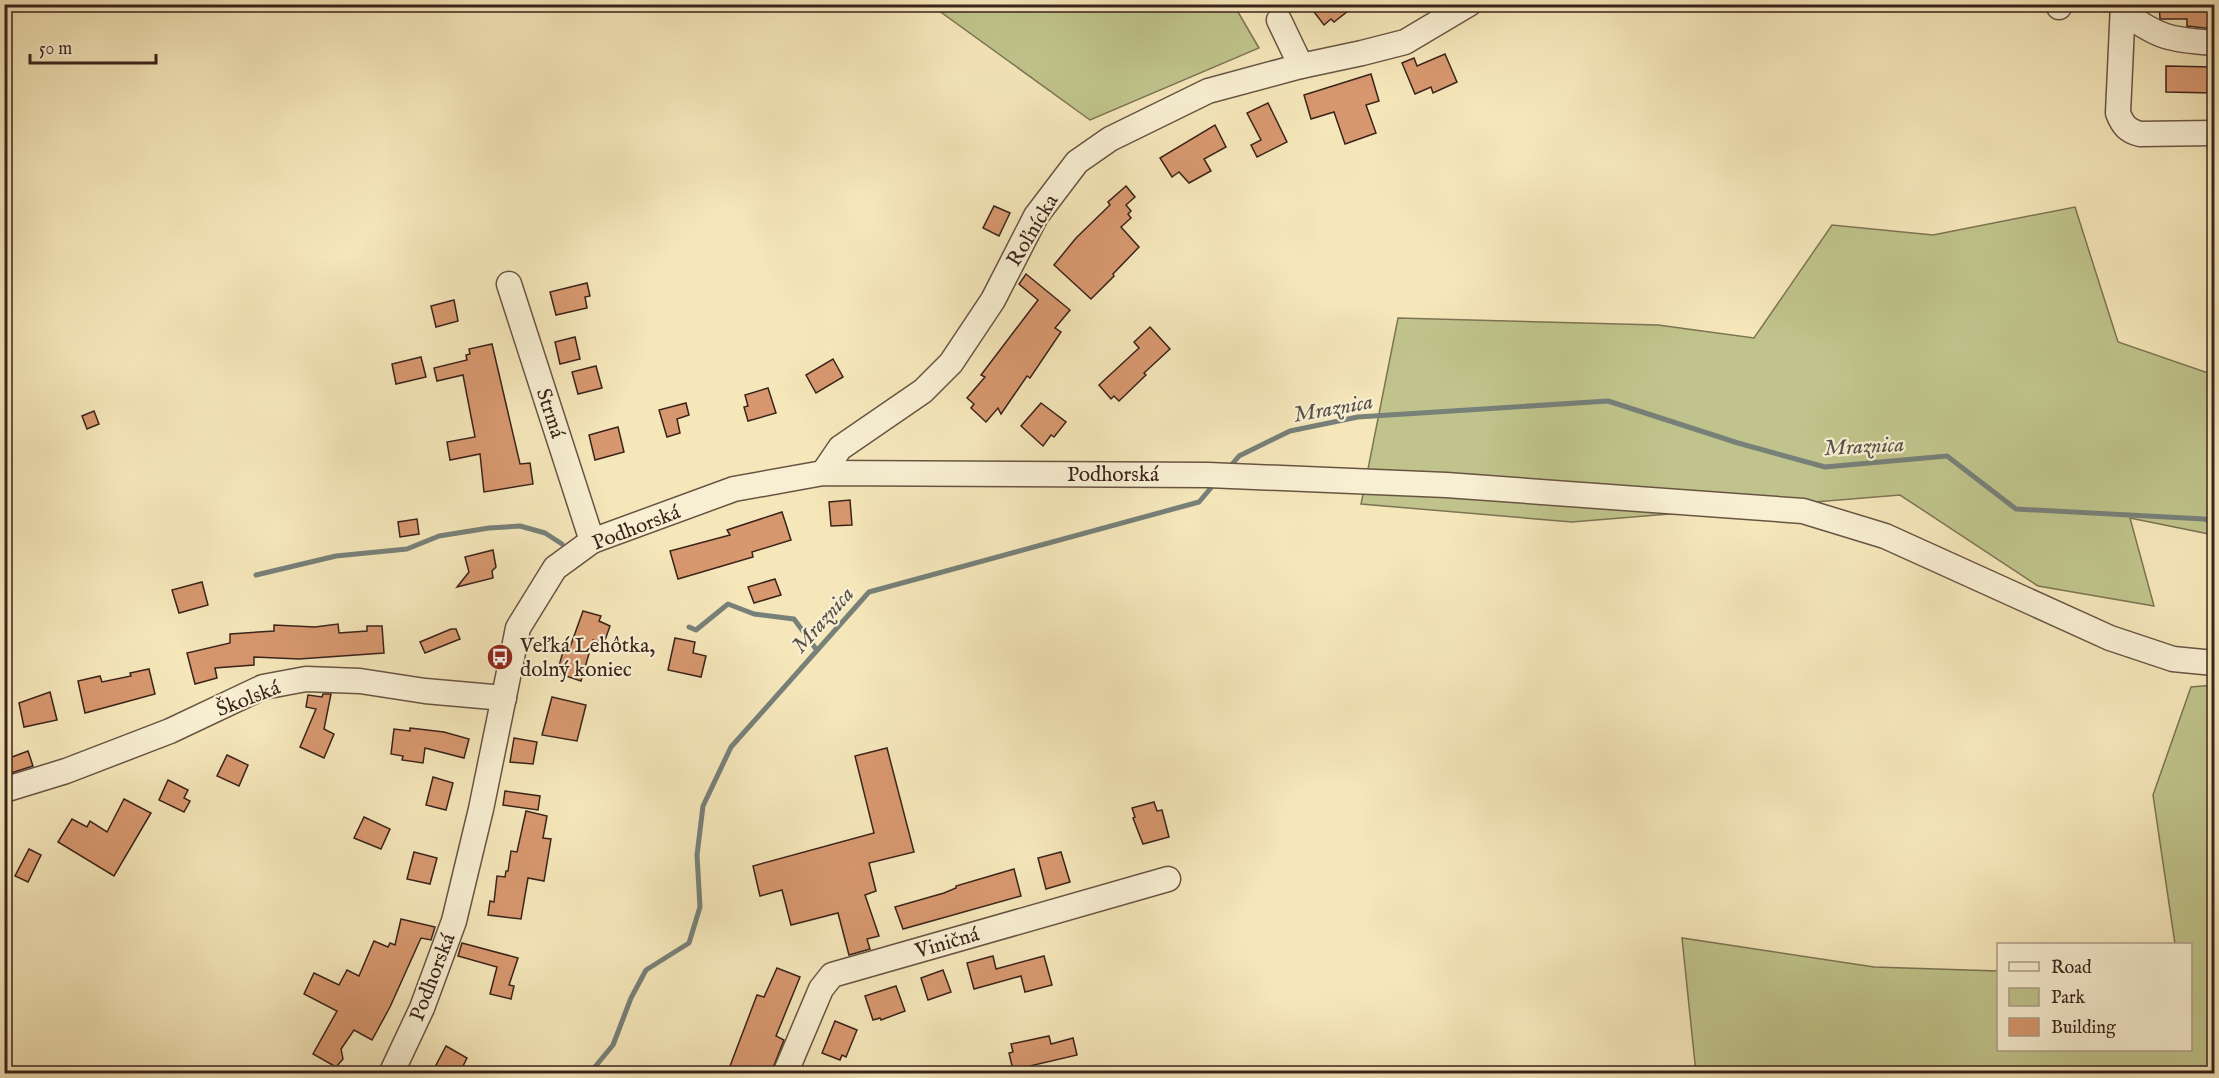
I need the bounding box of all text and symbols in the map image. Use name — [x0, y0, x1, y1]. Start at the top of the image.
scale bar — [30, 27, 156, 65]
text: 50 m — [39, 38, 72, 61]
street label: Roľnícka — [1001, 189, 1066, 272]
street label: Strmá — [529, 385, 571, 443]
water label: Mraznica — [1291, 388, 1376, 430]
water label: Mraznica — [1823, 431, 1905, 463]
street label: Podhorská — [1067, 462, 1160, 489]
street label: Podhorská — [589, 499, 685, 557]
water label: Mraznica — [786, 581, 861, 660]
place label: Veľká Lehôtka, dolný koniec — [519, 633, 655, 684]
bus stop icon: Veľká Lehôtka, dolný koniec — [485, 642, 515, 672]
street label: Školská — [212, 674, 285, 724]
street label: Viničná — [911, 921, 983, 966]
street label: Podhorská — [404, 929, 463, 1025]
legend — [1997, 943, 2192, 1051]
text: Road — [2051, 957, 2092, 980]
text: Park — [2051, 987, 2086, 1010]
text: Building — [2051, 1017, 2116, 1040]

